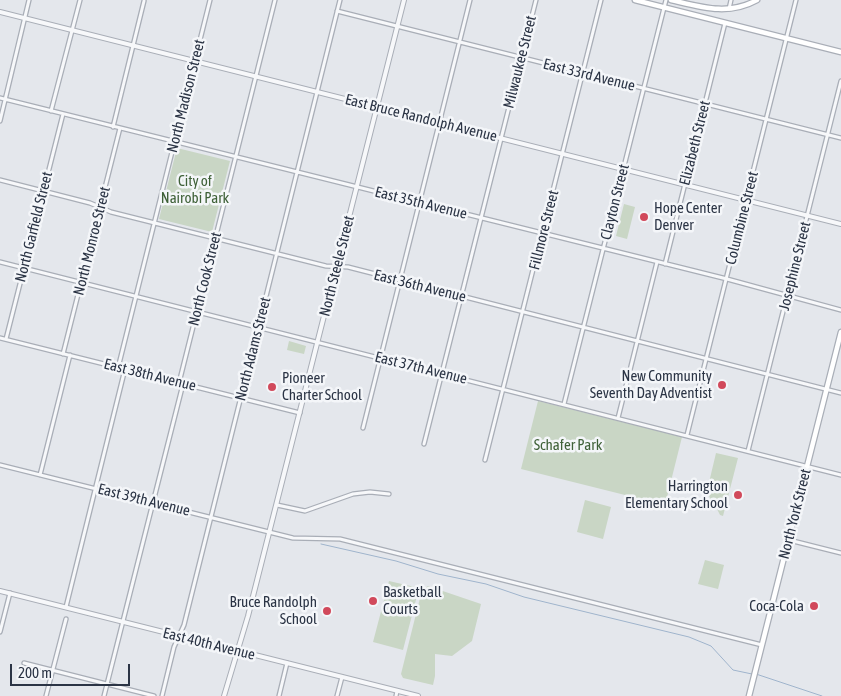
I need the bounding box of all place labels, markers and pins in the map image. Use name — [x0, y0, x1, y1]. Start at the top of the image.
place label: Hope Center Denver — [654, 199, 722, 234]
marker: Hope Center Denver — [638, 211, 650, 223]
place label: New Community Seventh Day Adventist — [590, 367, 712, 402]
place label: Pioneer Charter School — [282, 369, 362, 404]
marker: New Community Seventh Day Adventist — [716, 379, 728, 391]
marker: Pioneer Charter School — [266, 381, 278, 393]
place label: Harrington Elementary School — [625, 477, 728, 512]
marker: Harrington Elementary School — [732, 489, 744, 501]
place label: Basketball Courts — [383, 583, 442, 618]
place label: Bruce Randolph School — [230, 593, 317, 628]
marker: Basketball Courts — [367, 595, 379, 607]
place label: Coca-Cola — [749, 597, 804, 615]
marker: Coca-Cola — [808, 600, 820, 612]
marker: Bruce Randolph School — [321, 605, 333, 617]

